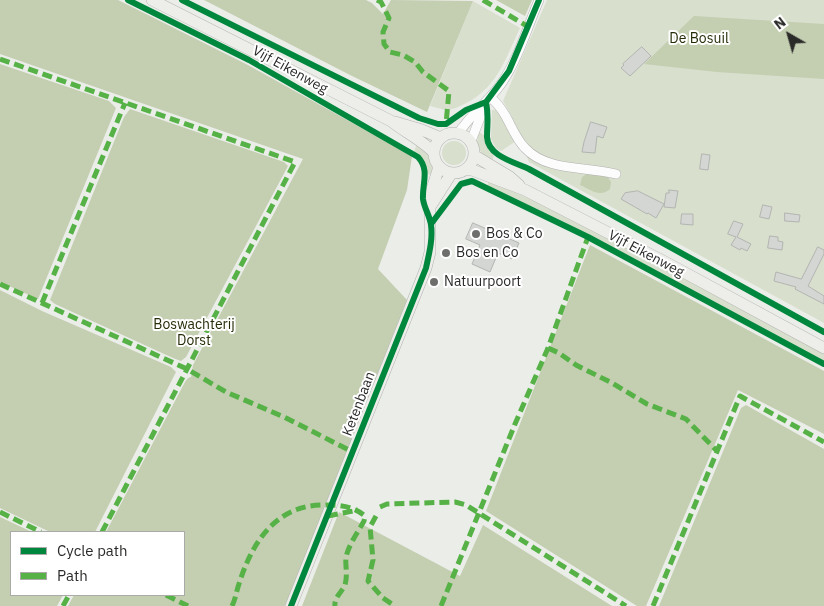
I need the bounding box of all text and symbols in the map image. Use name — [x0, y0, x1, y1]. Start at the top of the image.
north arrow — [764, 10, 814, 60]
text: N — [770, 13, 789, 33]
park label: De Bosuil — [669, 31, 729, 47]
street label: Vijf Eikenweg — [249, 42, 331, 98]
place label: Bos & Co — [486, 226, 543, 242]
street label: Vijf Eikenweg — [605, 227, 687, 281]
marker: Bos & Co — [470, 228, 482, 240]
place label: Bos en Co — [456, 245, 519, 261]
marker: Bos en Co — [440, 247, 452, 259]
place label: Natuurpoort — [444, 274, 521, 290]
marker: Natuurpoort — [428, 276, 440, 288]
park label: Boswachterij Dorst — [153, 317, 235, 350]
street label: Ketenbaan — [339, 369, 379, 439]
legend — [10, 531, 185, 596]
text: Cycle path — [57, 541, 128, 560]
text: Path — [57, 566, 88, 585]

